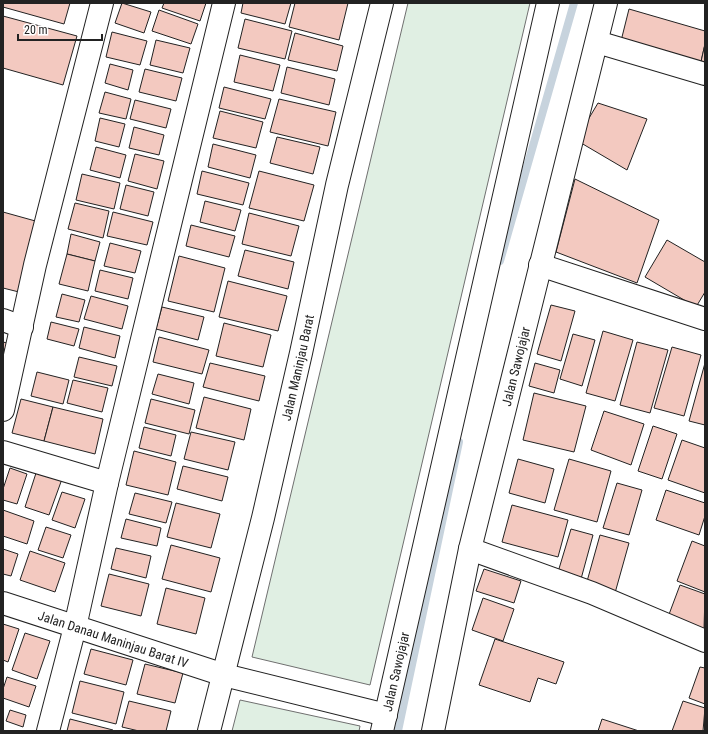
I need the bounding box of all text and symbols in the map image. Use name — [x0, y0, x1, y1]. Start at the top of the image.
scale bar — [18, 16, 102, 42]
text: 20 m — [24, 23, 48, 37]
street label: Jalan Maninjau Barat — [278, 313, 317, 422]
street label: Jalan Sawojajar — [498, 325, 533, 408]
street label: Jalan Danau Maninjau Barat IV — [36, 607, 191, 671]
street label: Jalan Sawojajar — [379, 630, 412, 713]

